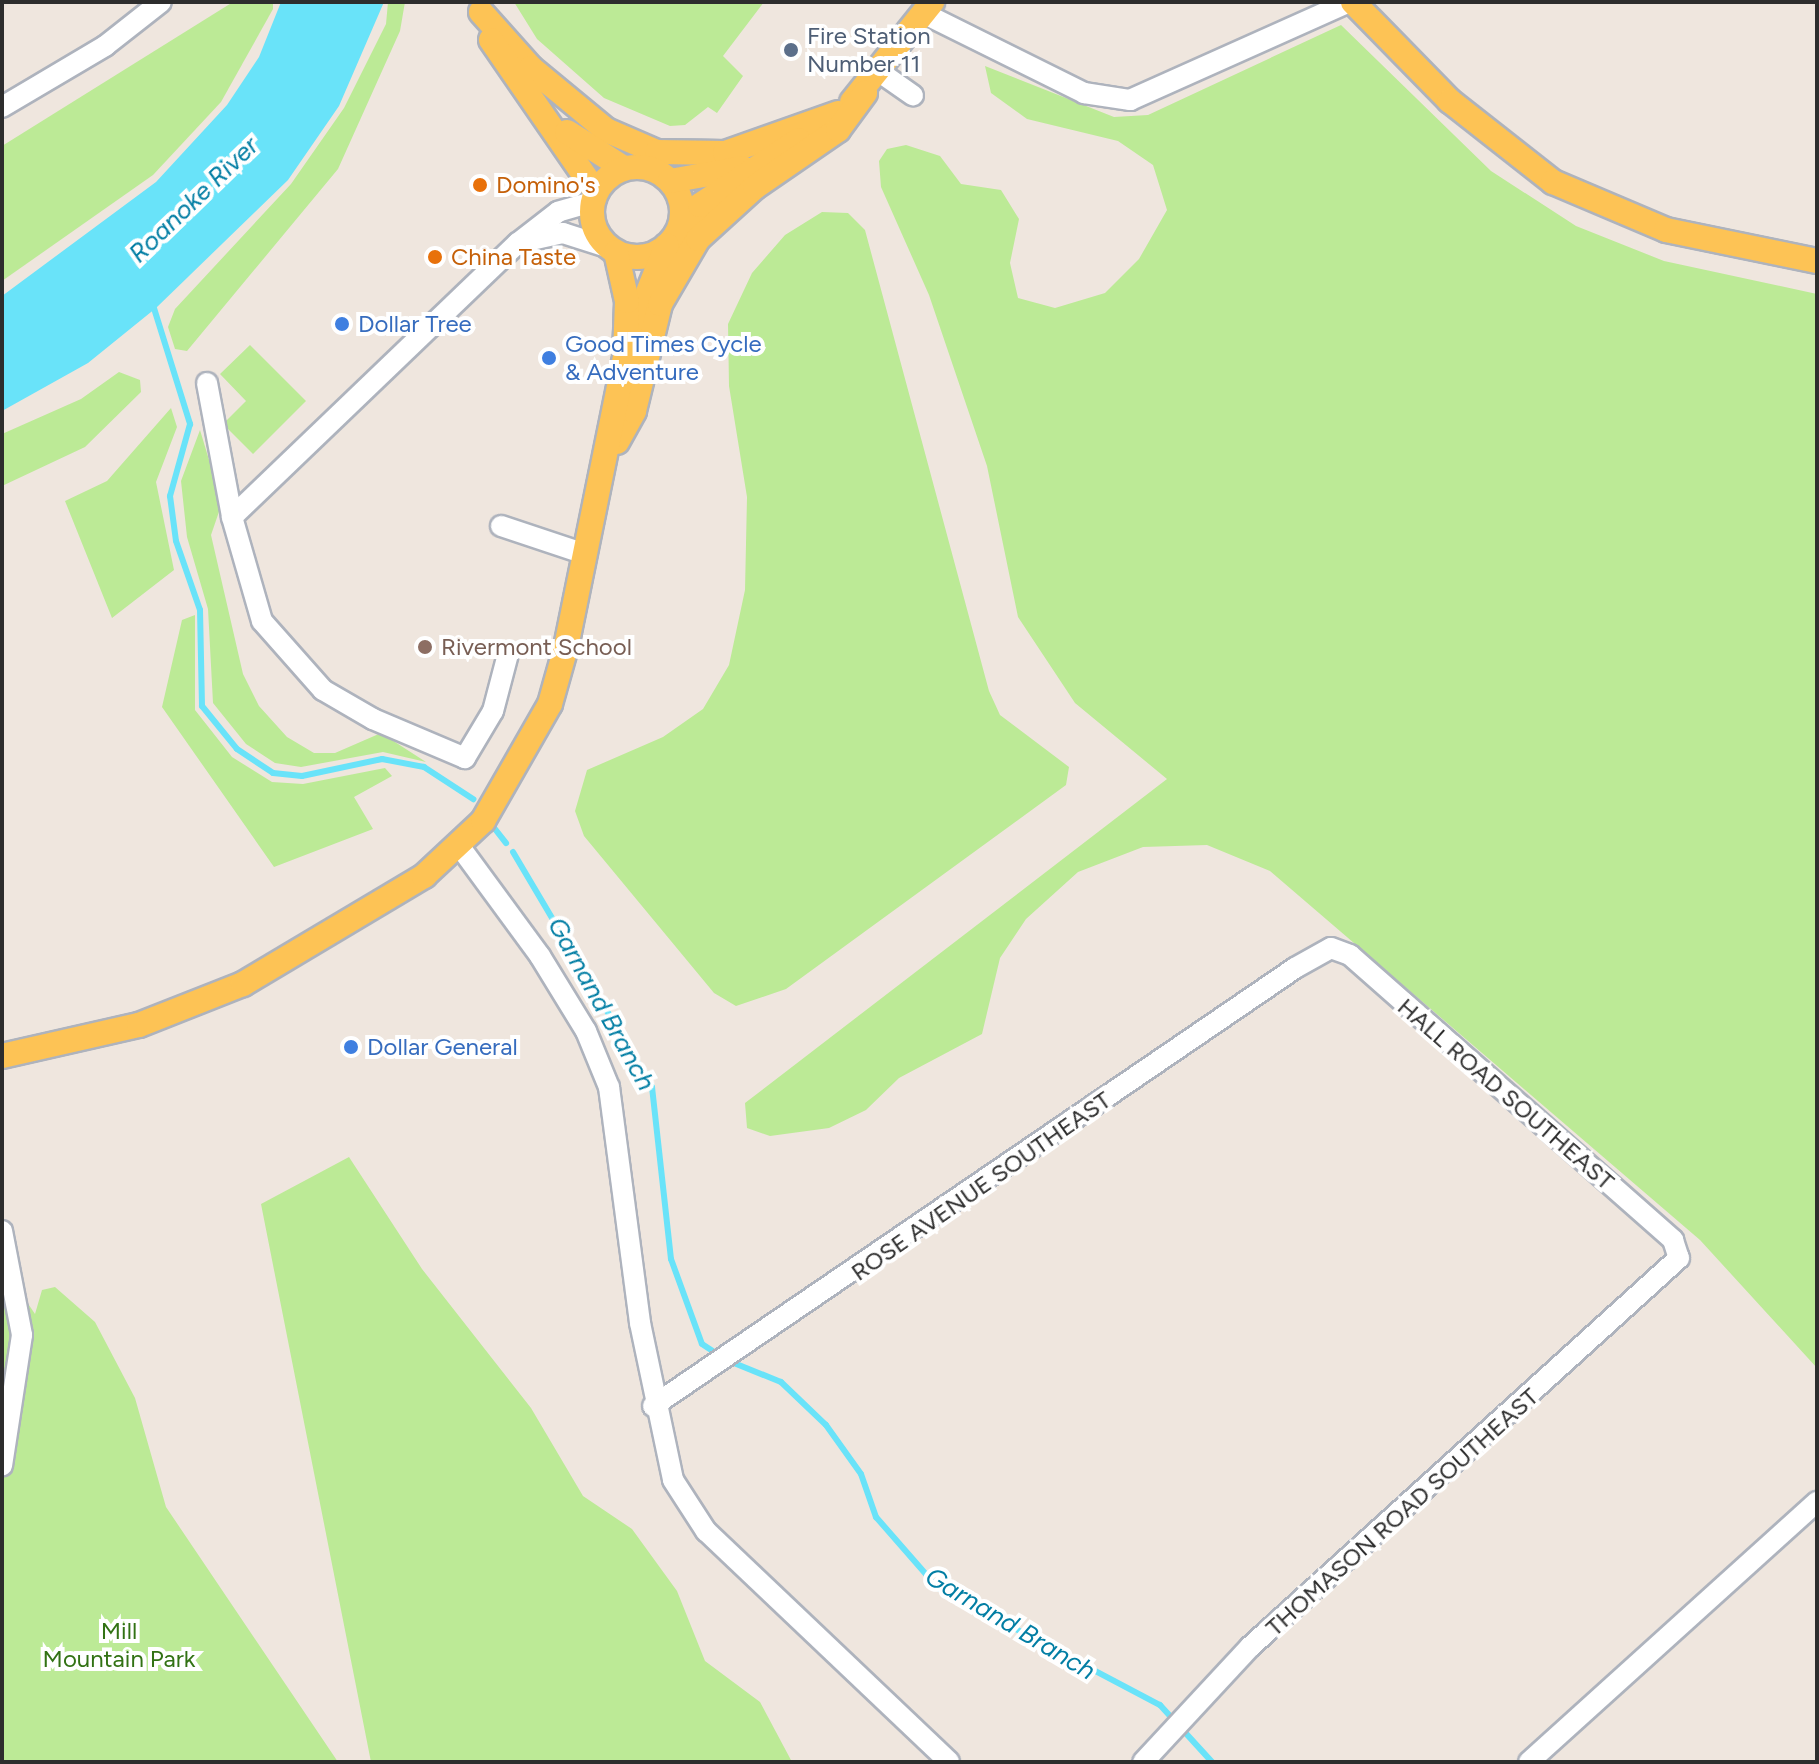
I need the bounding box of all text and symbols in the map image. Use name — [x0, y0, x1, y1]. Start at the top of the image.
place label: Fire Station Number 11 — [807, 22, 931, 78]
marker: Fire Station Number 11 — [782, 41, 800, 59]
water label: Roanoke River — [123, 130, 265, 270]
place label: Domino's — [496, 171, 596, 199]
marker: Domino's — [471, 176, 489, 194]
place label: China Taste — [451, 243, 576, 271]
marker: China Taste — [426, 248, 444, 266]
place label: Dollar Tree — [358, 310, 472, 338]
marker: Dollar Tree — [333, 315, 351, 333]
place label: Good Times Cycle & Adventure — [565, 330, 762, 386]
marker: Good Times Cycle & Adventure — [540, 349, 558, 367]
place label: Rivermont School — [441, 633, 632, 661]
marker: Rivermont School — [416, 638, 434, 656]
water label: Garnand Branch — [541, 912, 661, 1096]
street label: HALL ROAD SOUTHEAST — [1392, 992, 1620, 1196]
place label: Dollar General — [367, 1033, 518, 1061]
marker: Dollar General — [342, 1038, 360, 1056]
street label: ROSE AVENUE SOUTHEAST — [846, 1085, 1116, 1287]
street label: THOMASON ROAD SOUTHEAST — [1260, 1382, 1544, 1642]
water label: Garnand Branch — [919, 1561, 1101, 1687]
park label: Mill Mountain Park — [43, 1617, 195, 1673]

